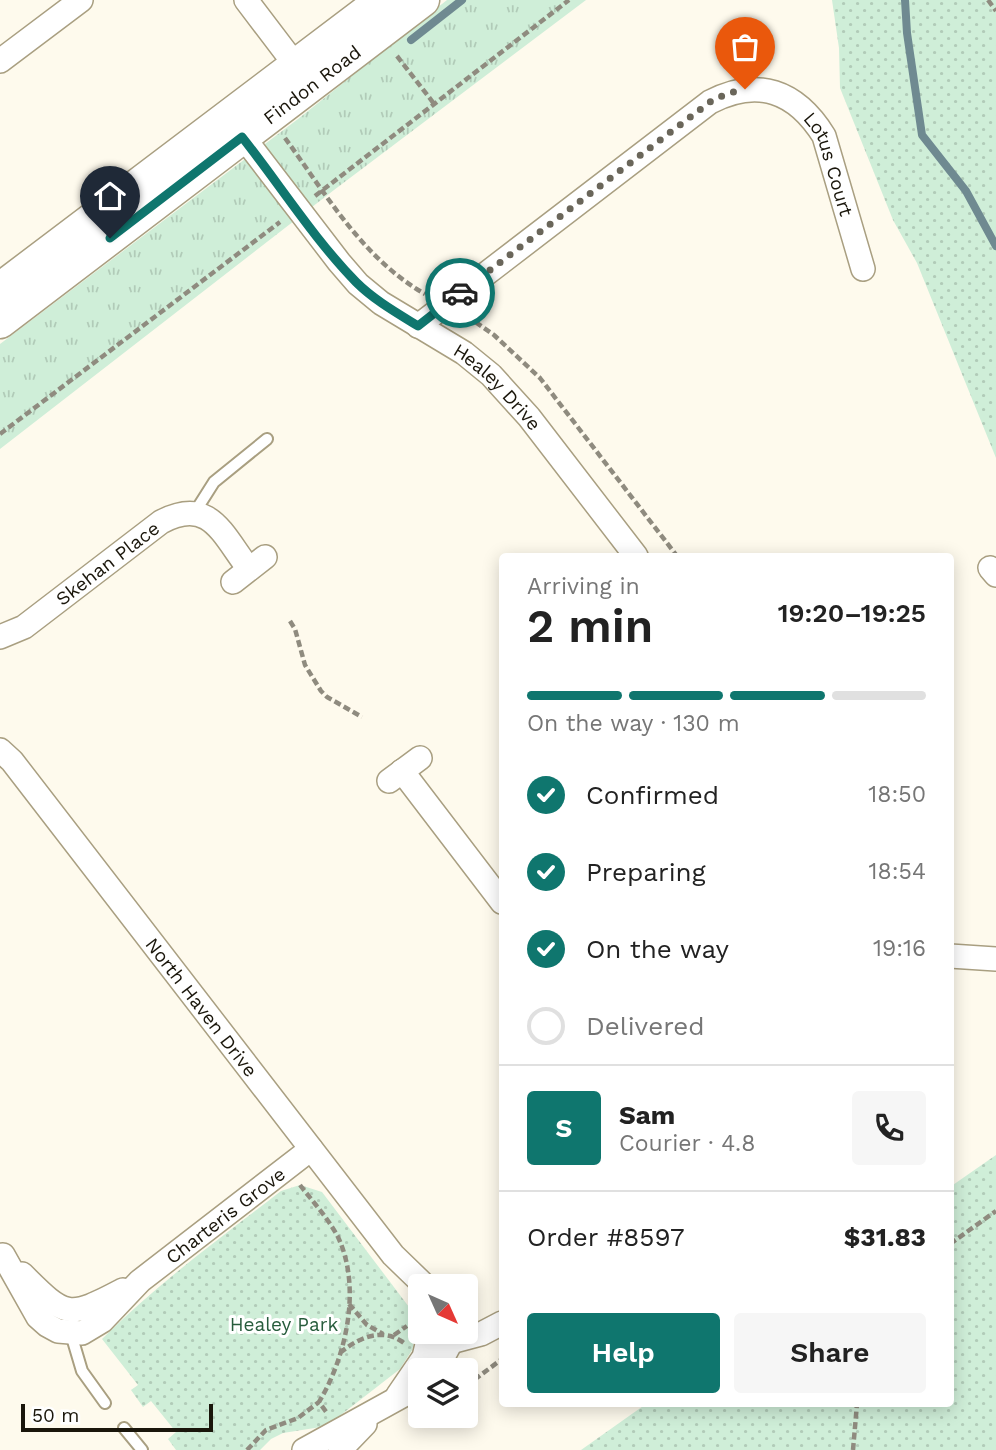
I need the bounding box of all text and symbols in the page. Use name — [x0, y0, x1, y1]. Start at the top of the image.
pin — [715, 17, 775, 89]
icon: bag — [726, 28, 764, 66]
street label: Findon Road — [259, 41, 365, 129]
street label: Lotus Court — [799, 107, 858, 219]
pin — [80, 166, 140, 238]
icon: home — [91, 177, 129, 215]
courier — [425, 258, 495, 328]
icon: car — [441, 274, 479, 312]
street label: Healey Drive — [449, 338, 546, 435]
street label: Skehan Place — [51, 517, 164, 610]
text: Arriving in — [527, 573, 640, 600]
text: 19:20–19:25 — [778, 598, 926, 628]
text: 2 min — [527, 599, 653, 653]
text: On the way · 130 m — [527, 710, 740, 737]
icon: check — [527, 776, 565, 814]
text: Confirmed — [586, 780, 719, 810]
text: 18:50 — [868, 781, 926, 808]
icon: check — [527, 853, 565, 891]
text: Preparing — [586, 857, 706, 887]
text: 18:54 — [869, 858, 926, 885]
icon: check — [527, 930, 565, 968]
street label: North Haven Drive — [141, 933, 262, 1081]
text: On the way — [586, 934, 729, 964]
text: 19:16 — [873, 935, 926, 962]
text: Delivered — [586, 1011, 705, 1041]
button: phone — [852, 1091, 926, 1165]
text: Sam — [619, 1100, 675, 1130]
text: S — [556, 1113, 572, 1143]
text: Courier · 4.8 — [619, 1130, 755, 1157]
street label: Charteris Grove — [161, 1162, 290, 1269]
text: Order #8597 — [527, 1222, 685, 1252]
text: $31.83 — [844, 1222, 926, 1252]
north arrow — [408, 1274, 478, 1344]
map controls — [408, 1274, 478, 1428]
park label: Healey Park — [230, 1313, 338, 1336]
button: Help — [527, 1313, 720, 1393]
button: Share — [734, 1313, 926, 1393]
button: layers — [408, 1358, 478, 1428]
scale bar — [21, 1401, 214, 1433]
text: 50 m — [32, 1404, 79, 1427]

